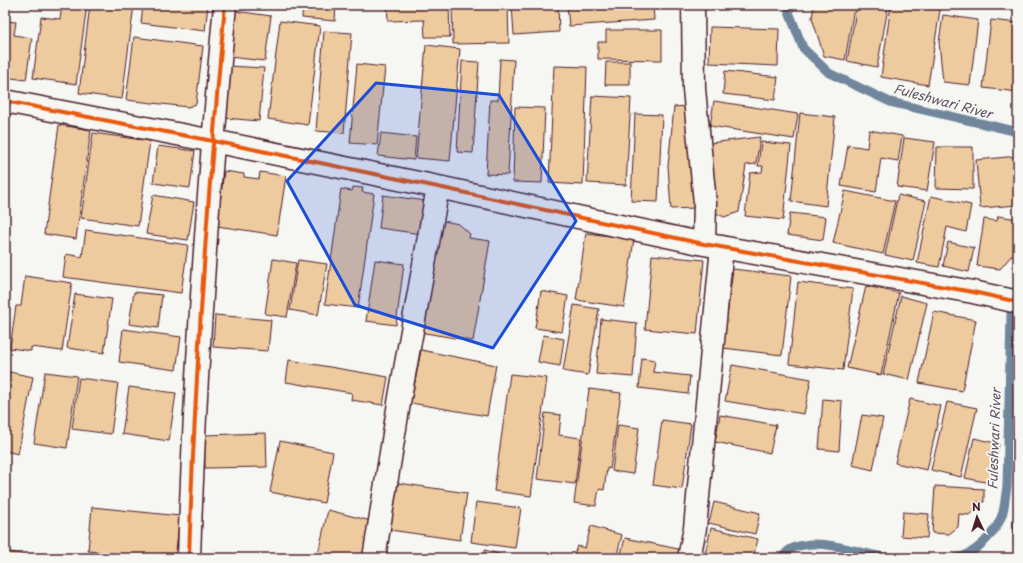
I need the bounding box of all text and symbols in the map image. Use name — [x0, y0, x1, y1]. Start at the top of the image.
water label: Fuleshwari River — [892, 78, 997, 123]
water label: Fuleshwari River — [982, 386, 1005, 490]
north arrow — [957, 497, 997, 537]
text: N — [971, 498, 981, 515]

